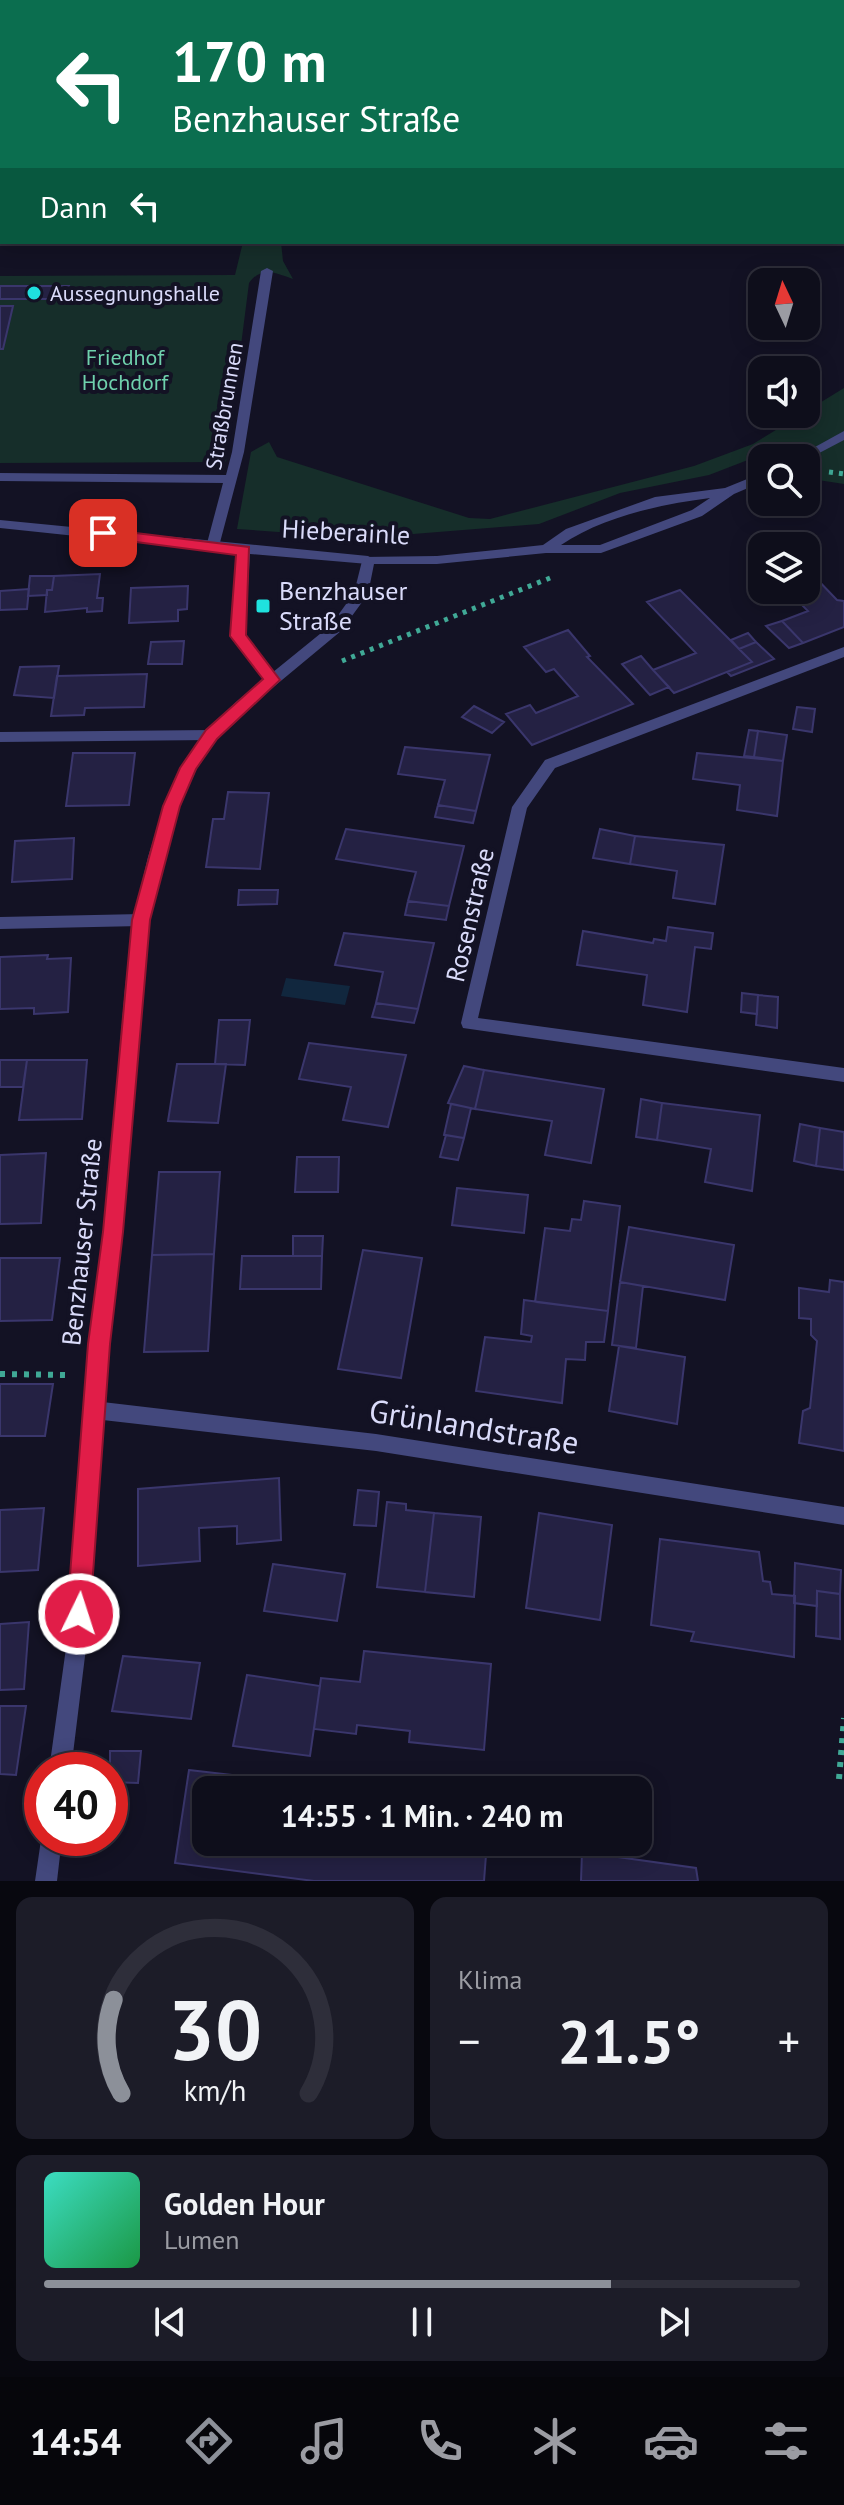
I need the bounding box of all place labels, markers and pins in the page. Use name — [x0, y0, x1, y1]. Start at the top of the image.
place label: Aussegnungshalle — [50, 279, 220, 307]
marker: Aussegnungshalle — [25, 284, 43, 302]
pin — [69, 499, 137, 567]
place label: Benzhauser Straße — [279, 574, 408, 637]
marker: Benzhauser Straße — [254, 597, 272, 615]

